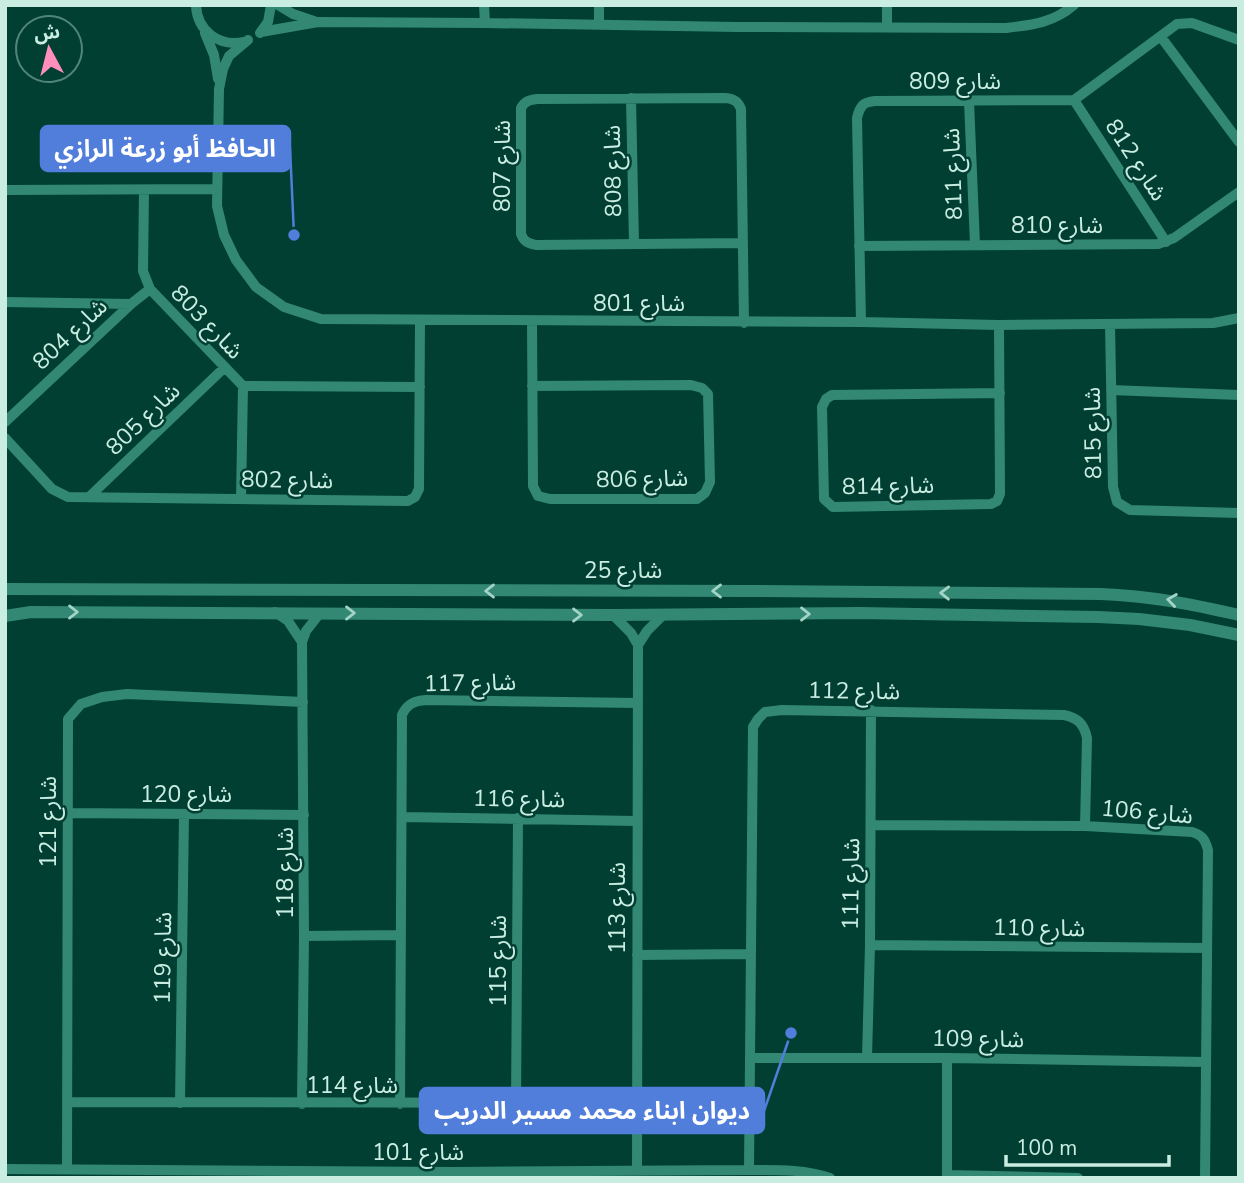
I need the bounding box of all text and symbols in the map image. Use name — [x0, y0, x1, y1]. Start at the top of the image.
north arrow — [14, 14, 84, 84]
text: ش — [33, 19, 62, 48]
street label: شارع 809 — [909, 66, 1001, 98]
street label: شارع 812 — [1097, 113, 1174, 208]
street label: شارع 807 — [487, 120, 519, 212]
street label: شارع 808 — [597, 125, 630, 217]
callout: الحافظ أبو زرعة الرازي — [41, 126, 290, 171]
street label: شارع 811 — [936, 127, 971, 221]
text: الحافظ أبو زرعة الرازي — [54, 133, 276, 169]
street label: شارع 810 — [1011, 210, 1103, 242]
street label: شارع 803 — [163, 278, 250, 367]
street label: شارع 801 — [593, 288, 685, 320]
street label: شارع 804 — [26, 291, 115, 377]
street label: شارع 805 — [99, 376, 188, 463]
street label: شارع 815 — [1077, 387, 1110, 479]
street label: شارع 806 — [596, 463, 688, 496]
street label: شارع 802 — [241, 464, 333, 497]
street label: شارع 814 — [842, 470, 934, 503]
street label: شارع 25 — [584, 555, 662, 587]
one-way arrow — [484, 583, 495, 599]
one-way arrow — [712, 583, 722, 599]
one-way arrow — [939, 585, 950, 601]
one-way arrow — [1166, 593, 1178, 608]
one-way arrow — [69, 604, 79, 620]
one-way arrow — [345, 605, 356, 621]
one-way arrow — [800, 606, 811, 622]
one-way arrow — [573, 607, 583, 623]
street label: شارع 117 — [424, 667, 516, 700]
street label: شارع 112 — [808, 675, 900, 708]
street label: شارع 121 — [33, 776, 65, 868]
street label: شارع 120 — [140, 779, 232, 811]
street label: شارع 116 — [473, 783, 565, 816]
street label: شارع 106 — [1100, 793, 1194, 832]
street label: شارع 118 — [270, 827, 302, 919]
street label: شارع 111 — [835, 838, 868, 930]
street label: شارع 113 — [602, 862, 634, 954]
street label: شارع 119 — [147, 912, 180, 1004]
street label: شارع 110 — [993, 912, 1085, 945]
street label: شارع 115 — [483, 915, 515, 1007]
street label: شارع 109 — [932, 1023, 1024, 1056]
street label: شارع 114 — [306, 1070, 398, 1102]
callout: ديوان ابناء محمد مسير الدريب — [420, 1088, 764, 1133]
text: ديوان ابناء محمد مسير الدريب — [434, 1095, 750, 1127]
scale bar — [1006, 1124, 1169, 1168]
text: 100 m — [1016, 1134, 1077, 1162]
street label: شارع 101 — [372, 1137, 464, 1169]

